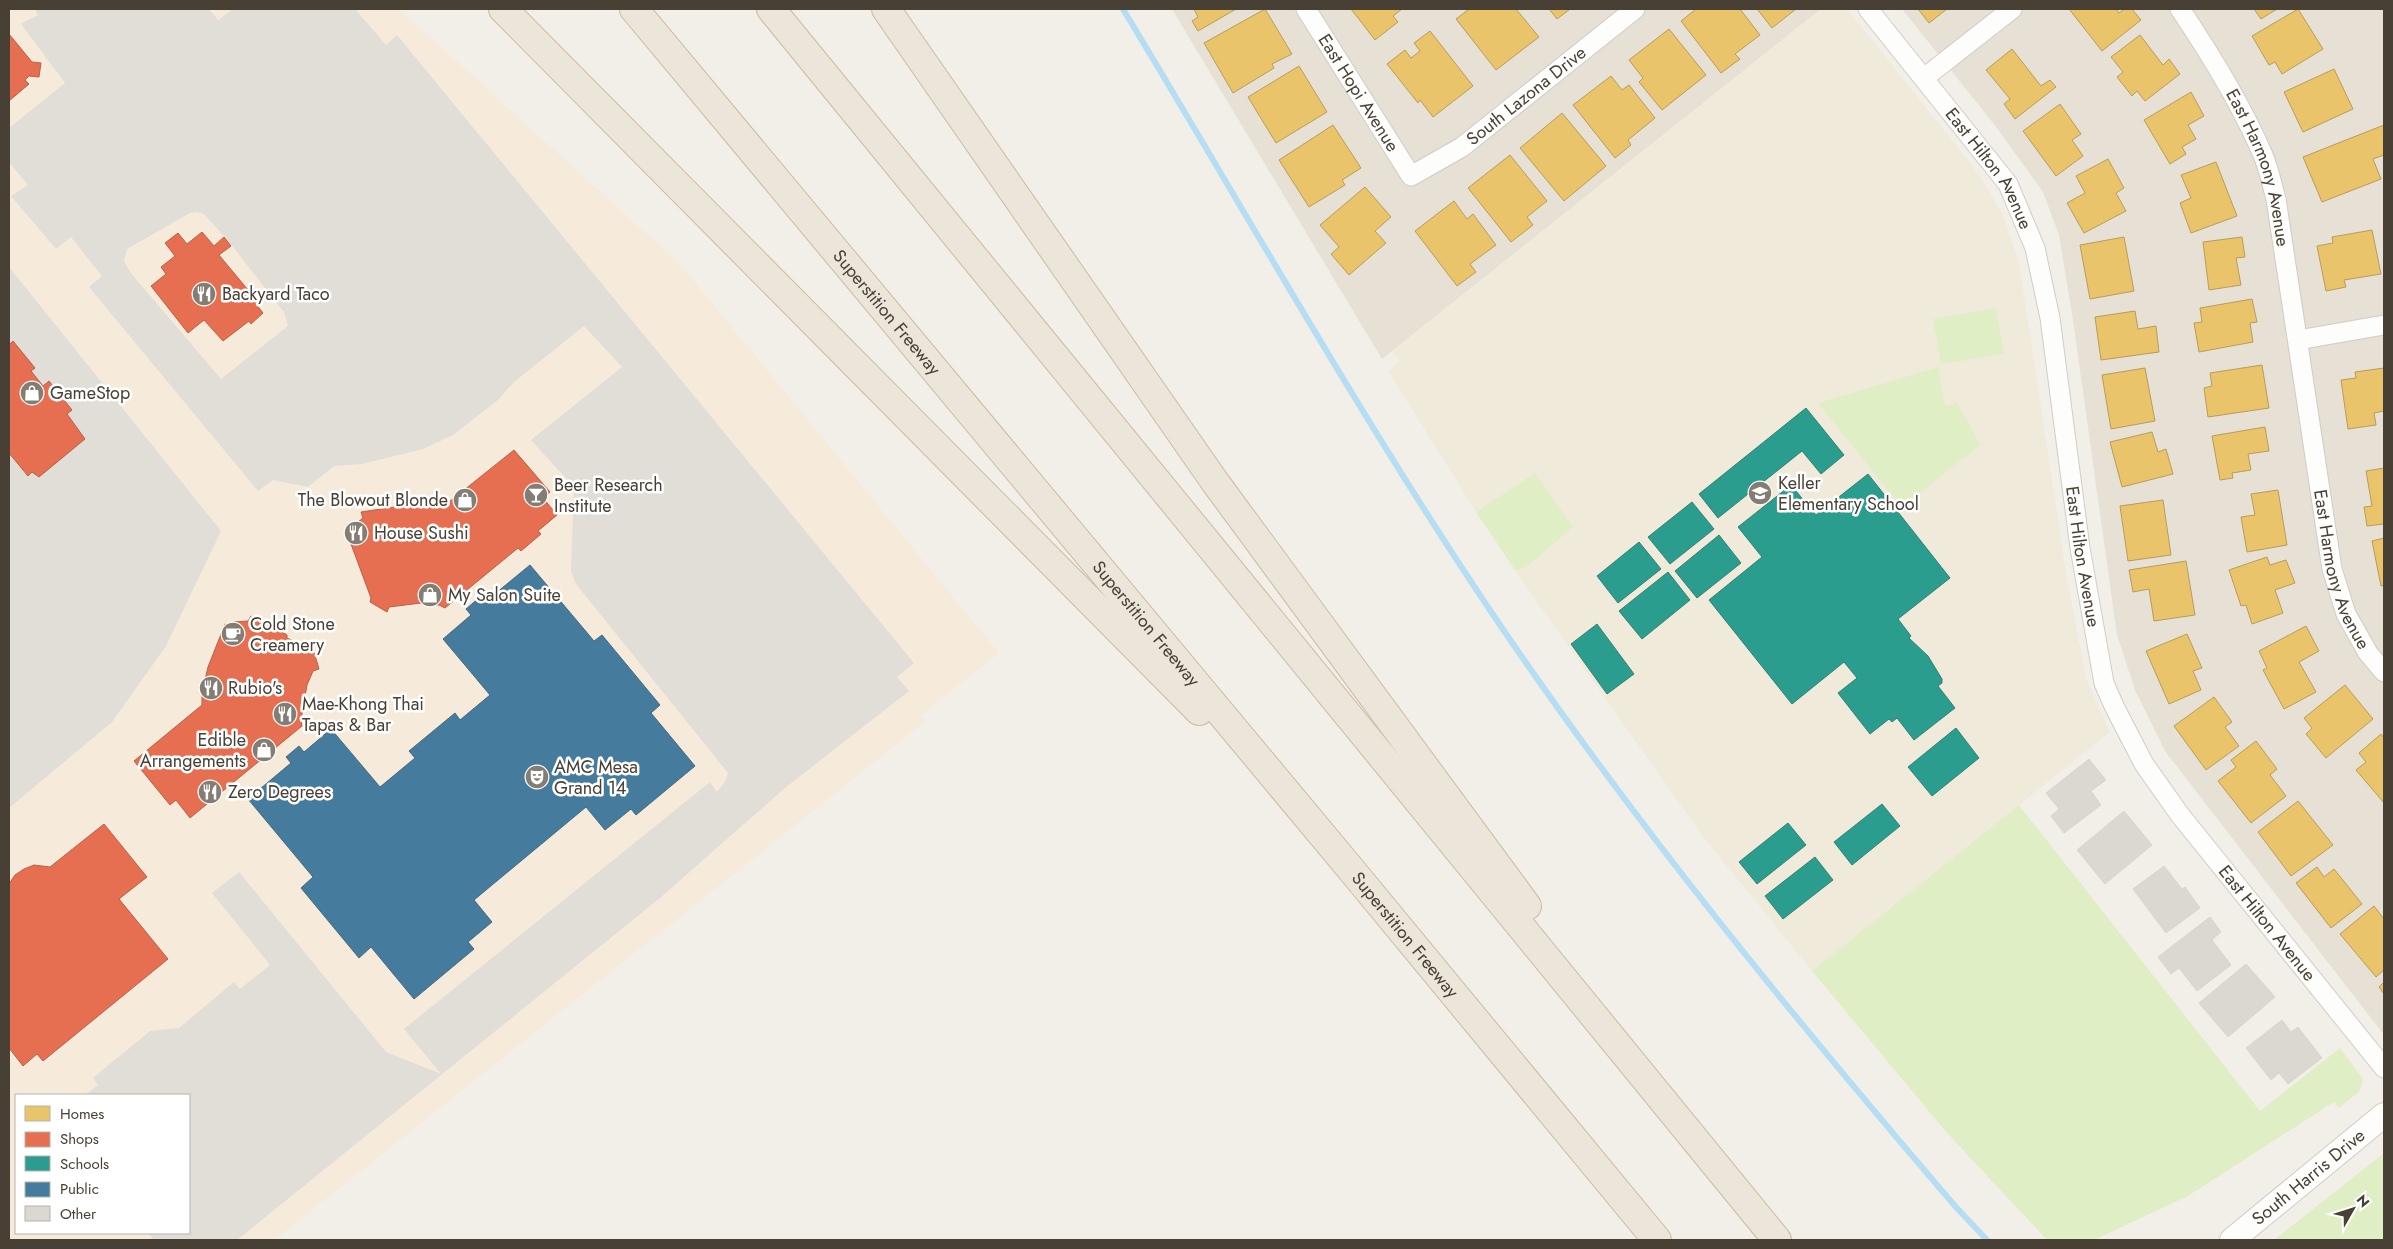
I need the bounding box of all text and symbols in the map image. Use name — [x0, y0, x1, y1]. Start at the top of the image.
street label: East Hopi Avenue — [1312, 29, 1406, 157]
street label: South Lazona Drive — [1461, 40, 1592, 152]
street label: East Harmony Avenue — [2219, 84, 2296, 248]
street label: East Hilton Avenue — [1939, 102, 2039, 233]
street label: Superstition Freeway — [827, 244, 947, 381]
restaurant icon: Backyard Taco — [191, 281, 217, 307]
place label: Backyard Taco — [222, 281, 330, 307]
shop icon: GameStop — [19, 380, 45, 406]
place label: GameStop — [50, 380, 130, 406]
place label: Keller Elementary School — [1778, 470, 1919, 517]
place label: Beer Research Institute — [554, 472, 663, 519]
school or university icon: Keller Elementary School — [1747, 480, 1773, 506]
bar icon: Beer Research Institute — [523, 482, 549, 508]
street label: East Hilton Avenue — [2059, 485, 2107, 629]
place label: The Blowout Blonde — [298, 487, 448, 513]
shop icon: The Blowout Blonde — [452, 487, 478, 513]
street label: East Harmony Avenue — [2307, 488, 2376, 654]
restaurant icon: House Sushi — [343, 520, 369, 546]
place label: House Sushi — [374, 520, 469, 546]
street label: Superstition Freeway — [1086, 555, 1206, 692]
shop icon: My Salon Suite — [417, 582, 443, 608]
place label: My Salon Suite — [448, 582, 561, 608]
place label: Cold Stone Creamery — [250, 611, 335, 658]
cafe icon: Cold Stone Creamery — [220, 621, 246, 647]
restaurant icon: Rubio's — [198, 675, 224, 701]
place label: Rubio's — [228, 675, 282, 701]
place label: Mae-Khong Thai Tapas & Bar — [302, 691, 424, 738]
restaurant icon: Mae-Khong Thai Tapas & Bar — [272, 701, 298, 727]
place label: Edible Arrangements — [140, 727, 246, 774]
shop icon: Edible Arrangements — [251, 737, 277, 763]
place label: AMC Mesa Grand 14 — [554, 754, 638, 801]
theatre icon: AMC Mesa Grand 14 — [524, 764, 550, 790]
restaurant icon: Zero Degrees — [197, 779, 223, 805]
place label: Zero Degrees — [228, 779, 331, 805]
street label: East Hilton Avenue — [2212, 860, 2322, 987]
street label: Superstition Freeway — [1345, 866, 1465, 1004]
legend — [15, 1094, 190, 1234]
text: Homes — [60, 1103, 104, 1125]
street label: South Harris Drive — [2246, 1123, 2371, 1232]
text: Shops — [60, 1128, 99, 1150]
text: Schools — [60, 1153, 109, 1175]
text: Public — [60, 1178, 99, 1200]
north arrow — [2328, 1184, 2378, 1234]
text: N — [2352, 1190, 2374, 1211]
text: Other — [60, 1203, 97, 1225]

